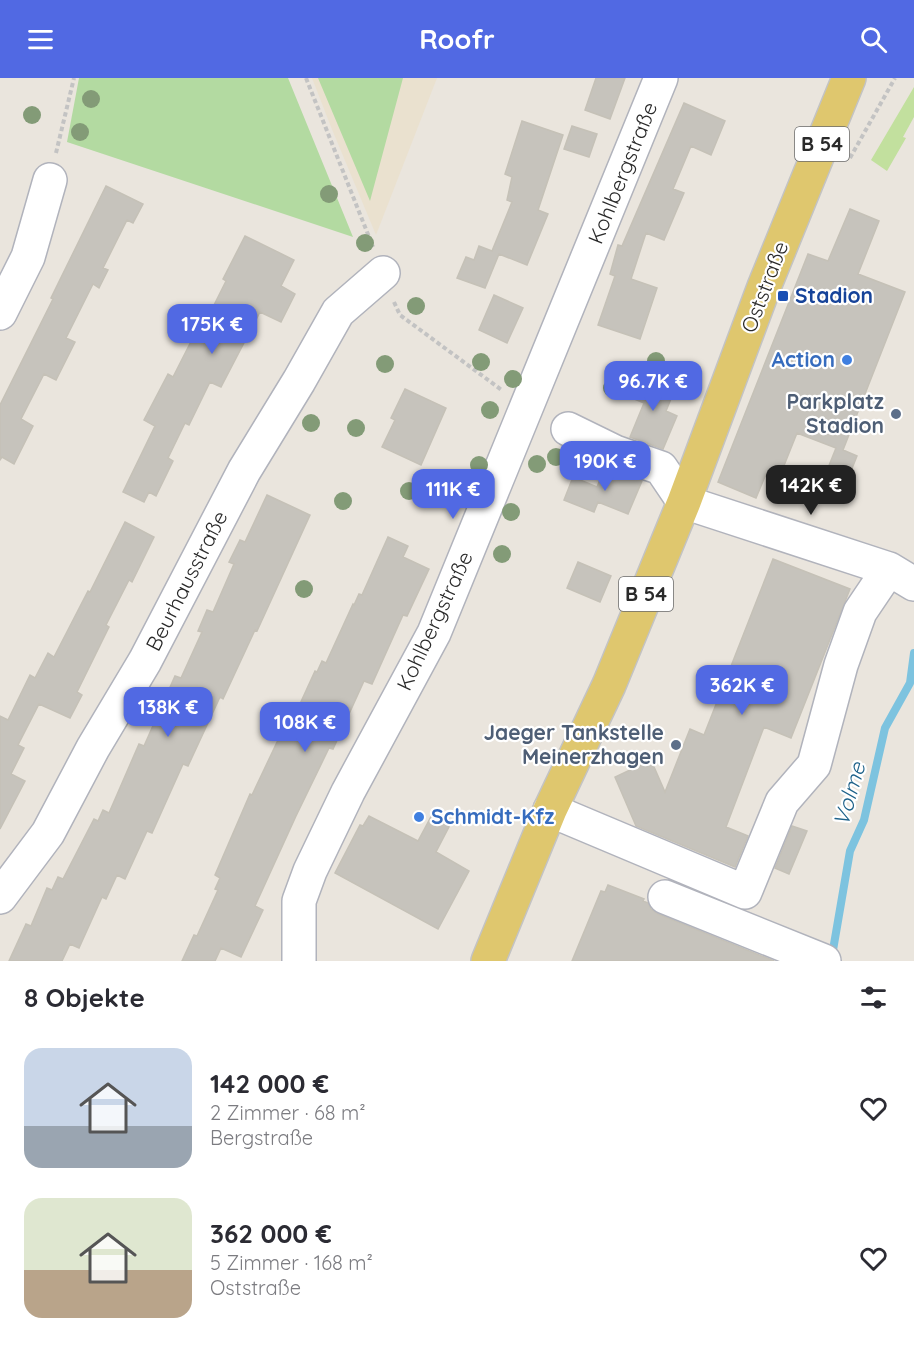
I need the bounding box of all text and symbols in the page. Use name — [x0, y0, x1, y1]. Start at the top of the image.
text: Roofr — [419, 22, 495, 56]
icon: menu — [24, 23, 57, 56]
icon: search — [857, 23, 890, 56]
street label: Kohlbergstraße — [582, 98, 662, 247]
road number: B 54 — [795, 127, 849, 161]
street label: Oststraße — [735, 237, 793, 336]
place label: Stadion — [795, 282, 873, 308]
marker: Stadion — [776, 289, 790, 303]
pin: 175K € — [163, 304, 261, 355]
text: 175K € — [181, 311, 243, 336]
place label: Action — [771, 346, 835, 372]
marker: Action — [840, 353, 854, 367]
pin: 96.7K € — [598, 361, 708, 412]
text: 96.7K € — [618, 368, 688, 393]
place label: Parkplatz Stadion — [786, 388, 884, 438]
marker: Parkplatz Stadion — [889, 407, 903, 421]
pin: 190K € — [556, 441, 654, 492]
text: 190K € — [574, 448, 636, 473]
pin: 142K € — [762, 465, 860, 516]
pin: 111K € — [404, 469, 502, 520]
text: 142K € — [780, 472, 842, 497]
text: 111K € — [426, 476, 480, 501]
street label: Beurhausstraße — [140, 506, 233, 655]
street label: Kohlbergstraße — [390, 547, 478, 694]
road number: B 54 — [619, 577, 673, 611]
pin: 362K € — [693, 665, 791, 716]
text: 362K € — [710, 672, 774, 697]
pin: 138K € — [119, 687, 217, 738]
text: 138K € — [138, 694, 198, 719]
pin: 108K € — [256, 702, 354, 753]
text: 108K € — [274, 709, 336, 734]
place label: Jaeger Tankstelle Meinerzhagen — [483, 719, 664, 769]
marker: Jaeger Tankstelle Meinerzhagen — [669, 738, 683, 752]
water label: Volme — [827, 757, 872, 829]
place label: Schmidt-Kfz — [431, 803, 554, 829]
marker: Schmidt-Kfz — [412, 810, 426, 824]
text: 8 Objekte — [24, 981, 145, 1014]
icon: filters — [857, 981, 890, 1014]
text: 142 000 € — [210, 1067, 329, 1100]
icon: home — [72, 1072, 144, 1144]
icon: heart — [857, 1092, 890, 1125]
text: 2 Zimmer · 68 m² — [210, 1100, 366, 1125]
text: Bergstraße — [210, 1125, 313, 1150]
text: 362 000 € — [210, 1217, 332, 1250]
icon: home — [72, 1222, 144, 1294]
icon: heart — [857, 1242, 890, 1275]
text: 5 Zimmer · 168 m² — [210, 1250, 373, 1275]
text: Oststraße — [210, 1275, 301, 1300]

